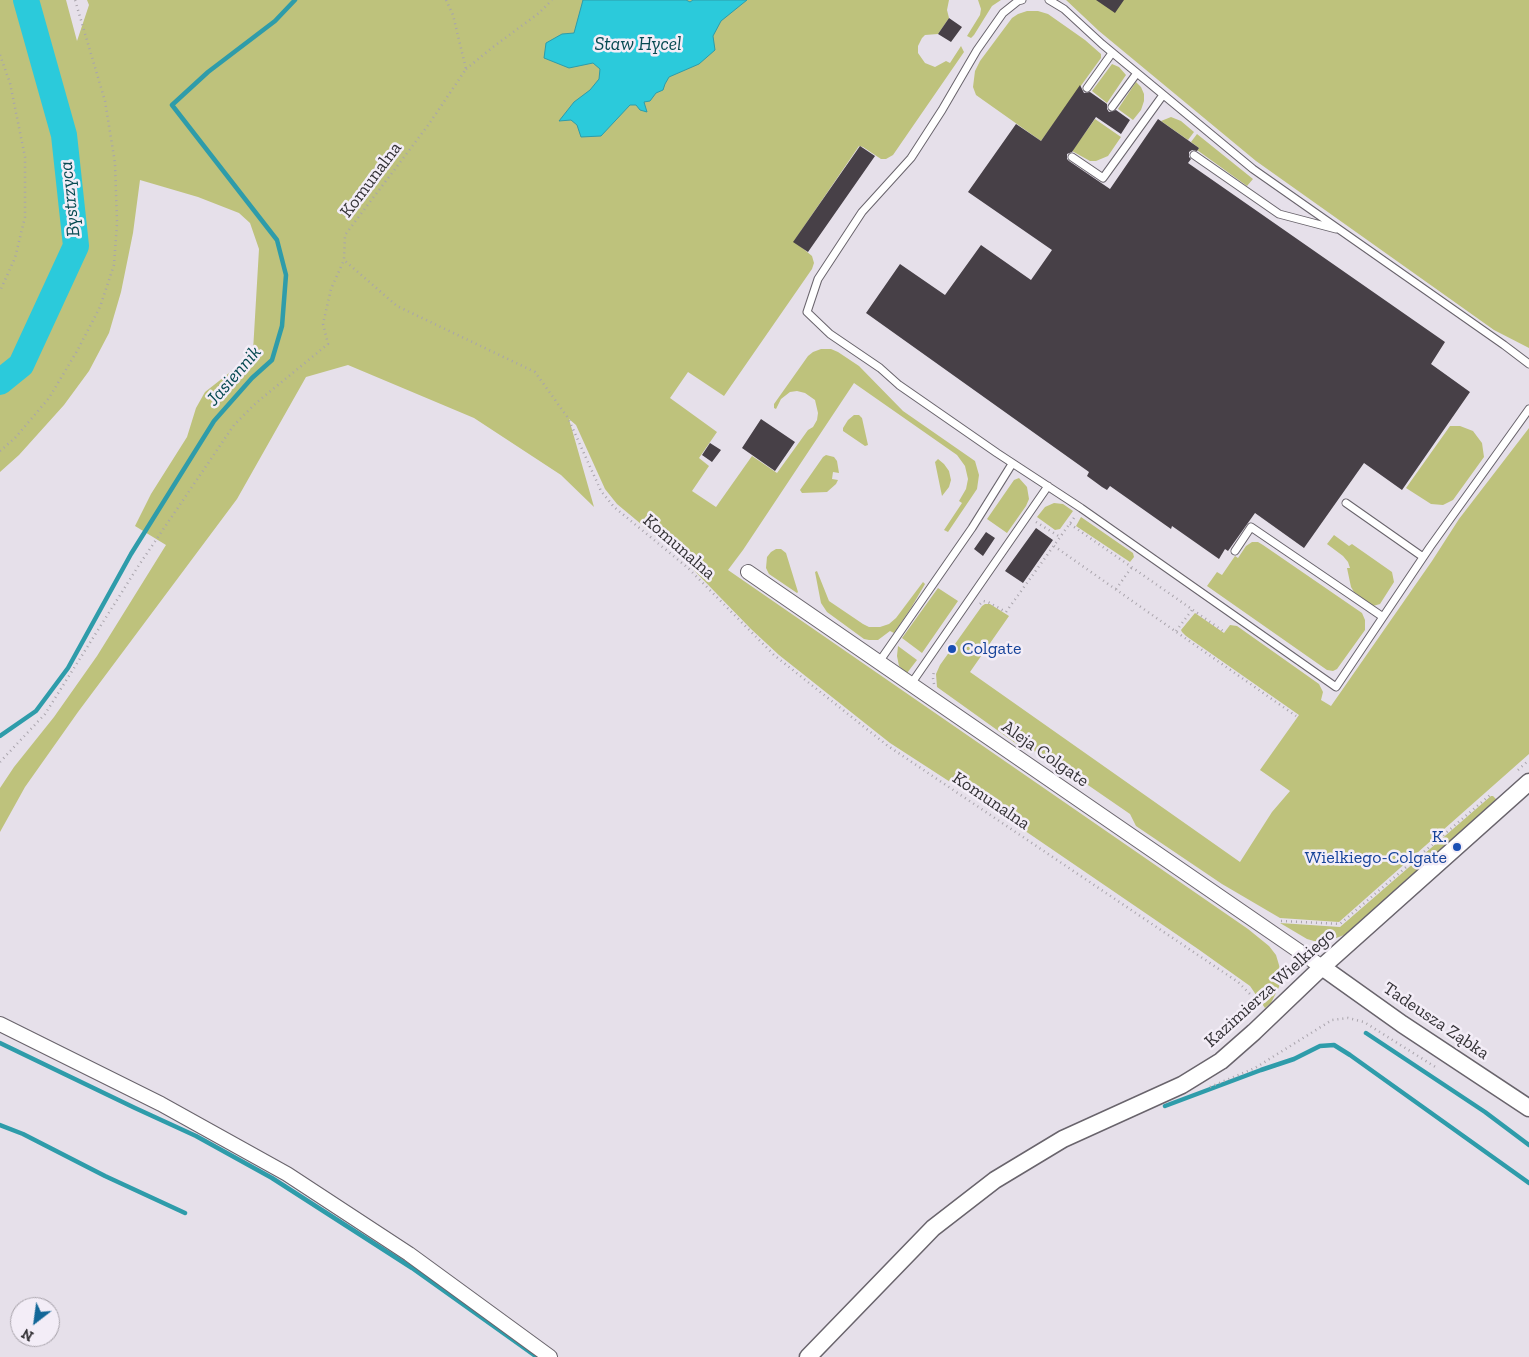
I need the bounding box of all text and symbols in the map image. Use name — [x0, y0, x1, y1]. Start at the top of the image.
water label: Staw Hycel — [594, 34, 682, 56]
street label: Komunalna — [336, 138, 406, 222]
water label: Bystrzyca — [55, 160, 85, 238]
water label: Jasiennik — [202, 341, 266, 411]
street label: Komunalna — [638, 510, 720, 584]
place label: Colgate — [962, 638, 1021, 660]
marker: Colgate — [946, 643, 958, 655]
street label: Aleja Colgate — [997, 716, 1093, 792]
street label: Komunalna — [948, 767, 1034, 835]
place label: K. Wielkiego-Colgate — [1305, 826, 1447, 869]
marker: K. Wielkiego-Colgate — [1451, 841, 1463, 853]
street label: Kazimierza Wielkiego — [1200, 924, 1340, 1052]
street label: Tadeusza Ząbka — [1379, 978, 1493, 1064]
north arrow — [10, 1297, 60, 1347]
text: N — [19, 1325, 37, 1345]

